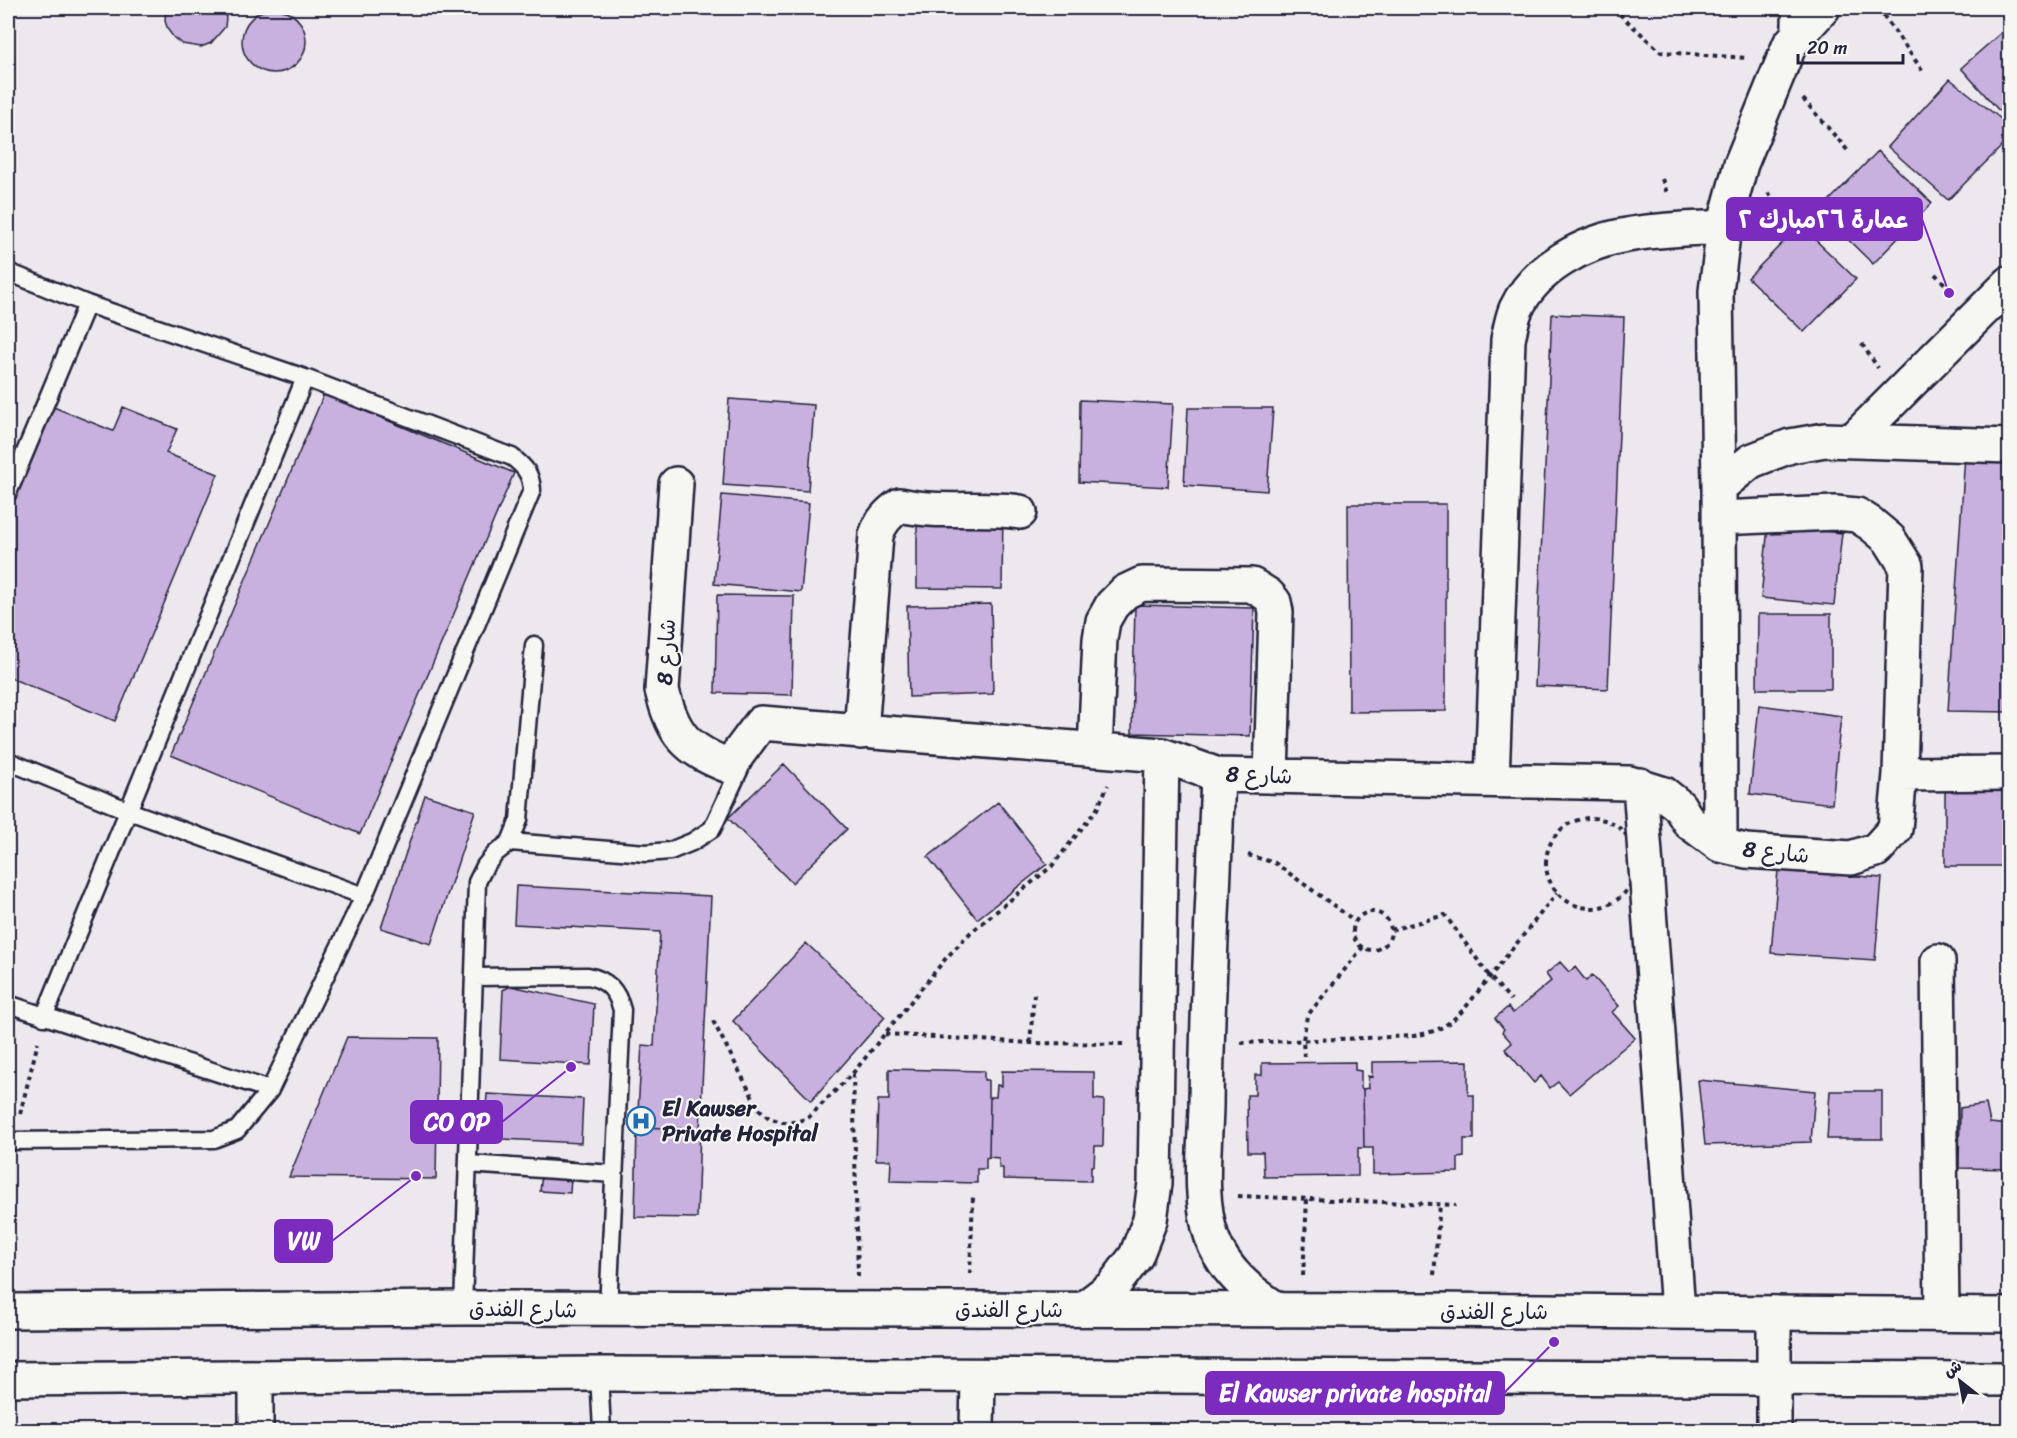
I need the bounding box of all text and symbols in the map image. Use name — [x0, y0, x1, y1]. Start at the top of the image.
scale bar — [1798, 27, 1903, 65]
text: 20 m — [1807, 32, 1847, 64]
callout: عمارة ٢٦مبارك ٢ — [1727, 198, 1922, 240]
text: عمارة ٢٦مبارك ٢ — [1738, 199, 1910, 241]
street label: شارع 8 — [645, 618, 687, 686]
street label: شارع 8 — [1225, 754, 1293, 796]
street label: شارع 8 — [1741, 829, 1811, 875]
place label: El Kawser Private Hospital — [662, 1089, 819, 1153]
callout: CO OP — [411, 1101, 502, 1143]
text: CO OP — [423, 1101, 491, 1143]
hospital icon: El Kawser Private Hospital — [625, 1105, 657, 1137]
callout: VW — [275, 1220, 332, 1262]
text: VW — [287, 1220, 322, 1262]
street label: شارع الفندق — [469, 1289, 577, 1329]
street label: شارع الفندق — [955, 1290, 1063, 1329]
street label: شارع الفندق — [1440, 1292, 1548, 1331]
north arrow — [1930, 1351, 1990, 1411]
text: ش — [1938, 1352, 1968, 1386]
callout: El Kawser private hospital — [1206, 1372, 1504, 1414]
text: El Kawser private hospital — [1219, 1372, 1492, 1414]

